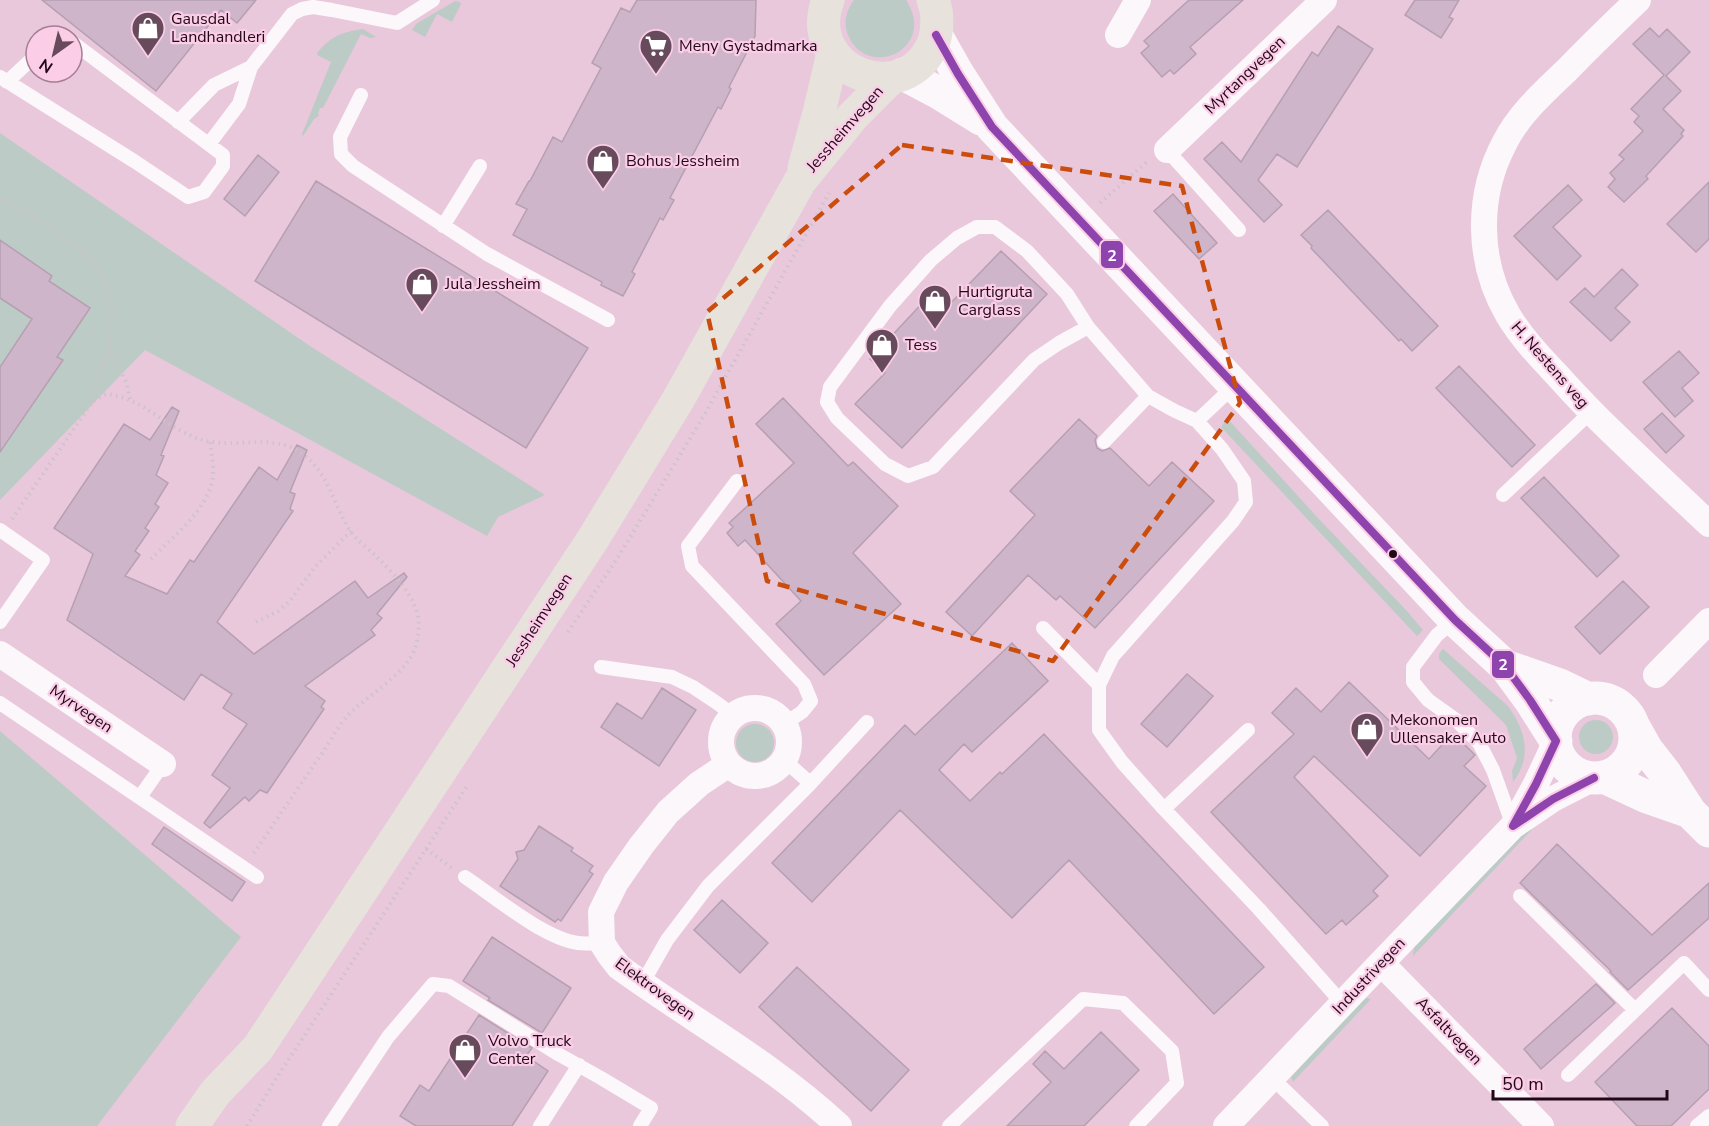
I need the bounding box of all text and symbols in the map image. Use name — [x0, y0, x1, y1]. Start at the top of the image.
place label: Gausdal Landhandleri — [171, 8, 265, 48]
shop icon: Gausdal Landhandleri — [130, 10, 166, 57]
north arrow — [24, 24, 84, 84]
supermarket icon: Meny Gystadmarka — [638, 28, 674, 75]
street label: Myrtangvegen — [1200, 31, 1290, 119]
place label: Meny Gystadmarka — [679, 35, 818, 57]
text: N — [35, 53, 57, 78]
street label: Jessheimvegen — [801, 81, 889, 178]
shop icon: Bohus Jessheim — [585, 143, 621, 190]
place label: Bohus Jessheim — [626, 150, 740, 172]
line badge: 2 — [1100, 240, 1124, 269]
text: 2 — [1107, 245, 1117, 267]
shop icon: Jula Jessheim — [404, 266, 440, 313]
place label: Jula Jessheim — [444, 273, 541, 295]
place label: Hurtigruta Carglass — [958, 281, 1033, 321]
shop icon: Hurtigruta Carglass — [917, 283, 953, 330]
street label: H. Nestens veg — [1506, 317, 1594, 413]
shop icon: Tess — [864, 327, 900, 374]
place label: Tess — [905, 334, 937, 356]
unlabelled marker — [1387, 548, 1399, 560]
street label: Jessheimvegen — [500, 569, 578, 672]
line badge: 2 — [1491, 650, 1515, 679]
text: 2 — [1498, 654, 1508, 676]
street label: Myrvegen — [45, 680, 117, 738]
place label: Mekonomen Ullensaker Auto — [1390, 709, 1506, 749]
shop icon: Mekonomen Ullensaker Auto — [1349, 711, 1385, 758]
street label: Industrivegen — [1328, 933, 1410, 1019]
street label: Elektrovegen — [611, 952, 699, 1026]
street label: Asfaltvegen — [1411, 992, 1487, 1070]
place label: Volvo Truck Center — [487, 1030, 572, 1070]
shop icon: Volvo Truck Center — [447, 1032, 483, 1079]
scale bar — [1493, 1063, 1667, 1101]
text: 50 m — [1502, 1072, 1544, 1096]

